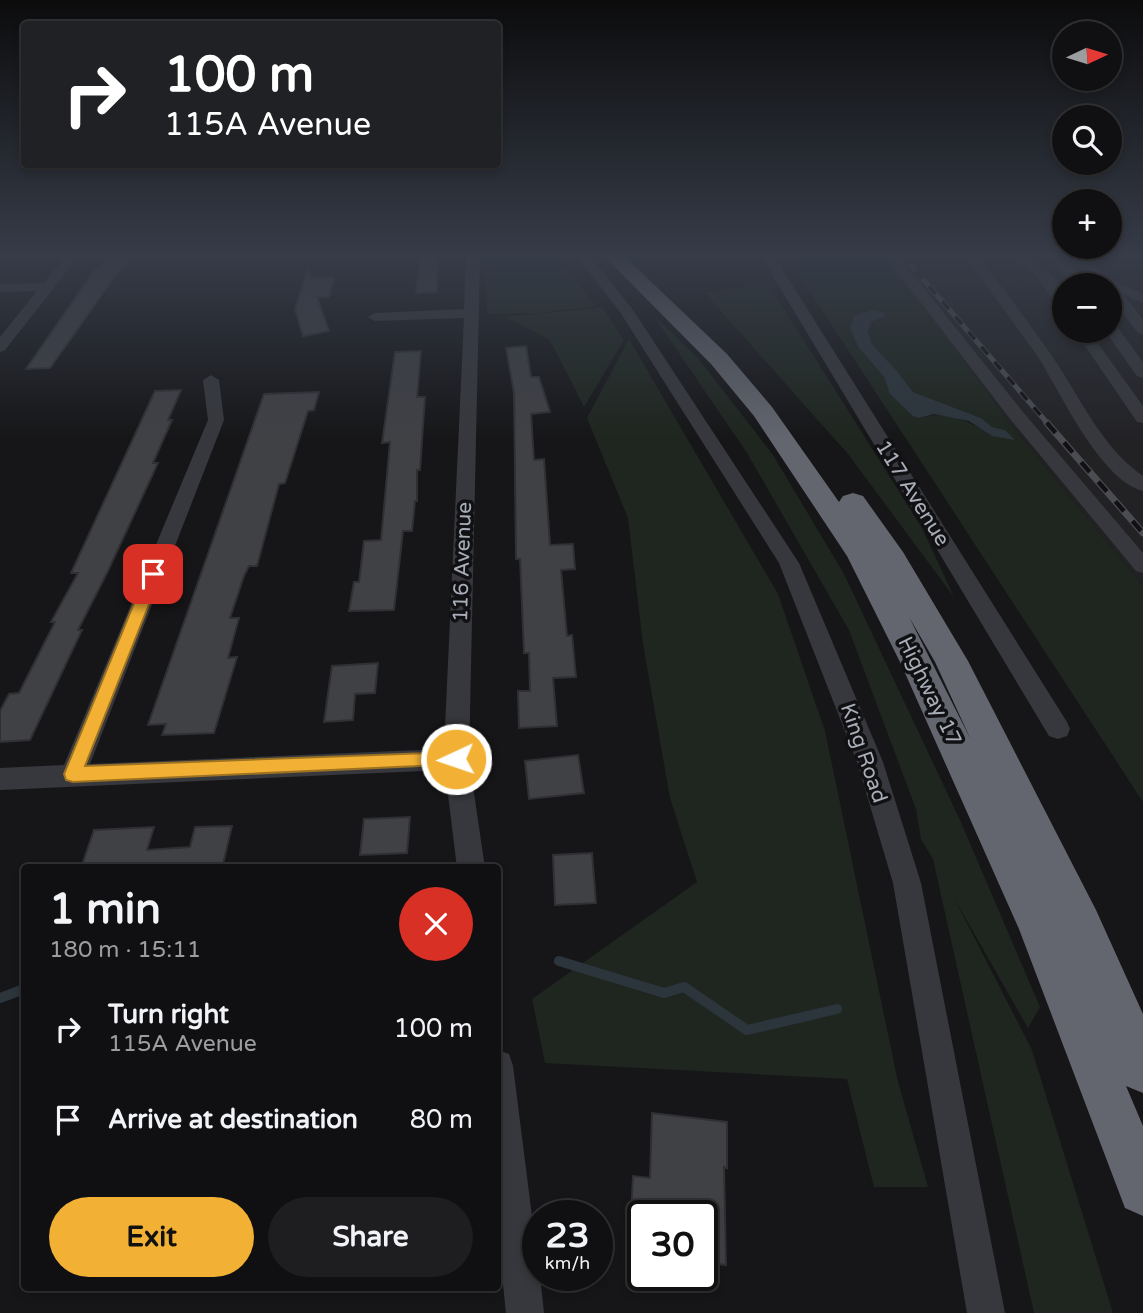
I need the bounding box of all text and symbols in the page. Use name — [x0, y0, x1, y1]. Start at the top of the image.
north arrow — [1052, 21, 1122, 91]
map controls — [1052, 21, 1122, 343]
text: 100 m — [164, 46, 314, 105]
icon: right — [49, 49, 140, 140]
button: search — [1052, 105, 1122, 175]
text: 115A Avenue — [164, 106, 371, 144]
button: + — [1052, 189, 1122, 259]
button: − — [1052, 273, 1122, 343]
street label: 117 Avenue — [870, 436, 955, 551]
street label: 116 Avenue — [448, 501, 477, 623]
pin — [123, 544, 183, 604]
icon: arrive — [134, 555, 172, 593]
street label: Highway 17 — [892, 633, 967, 750]
street label: King Road — [835, 700, 892, 806]
position arrow — [419, 722, 493, 796]
text: 1 min — [49, 884, 161, 935]
button: close — [399, 887, 473, 961]
text: 180 m · 15:11 — [49, 936, 201, 964]
text: Turn right — [108, 999, 229, 1030]
icon: right — [49, 1010, 87, 1048]
text: 100 m — [393, 1013, 473, 1044]
text: 115A Avenue — [108, 1030, 257, 1058]
icon: arrive — [49, 1101, 87, 1139]
text: Arrive at destination — [108, 1104, 358, 1135]
text: 80 m — [410, 1104, 473, 1135]
button: Exit — [49, 1197, 254, 1277]
button: Share — [268, 1197, 473, 1277]
speed limit sign: 30 — [627, 1200, 718, 1291]
text: 23 — [546, 1215, 589, 1257]
text: km/h — [545, 1252, 590, 1274]

